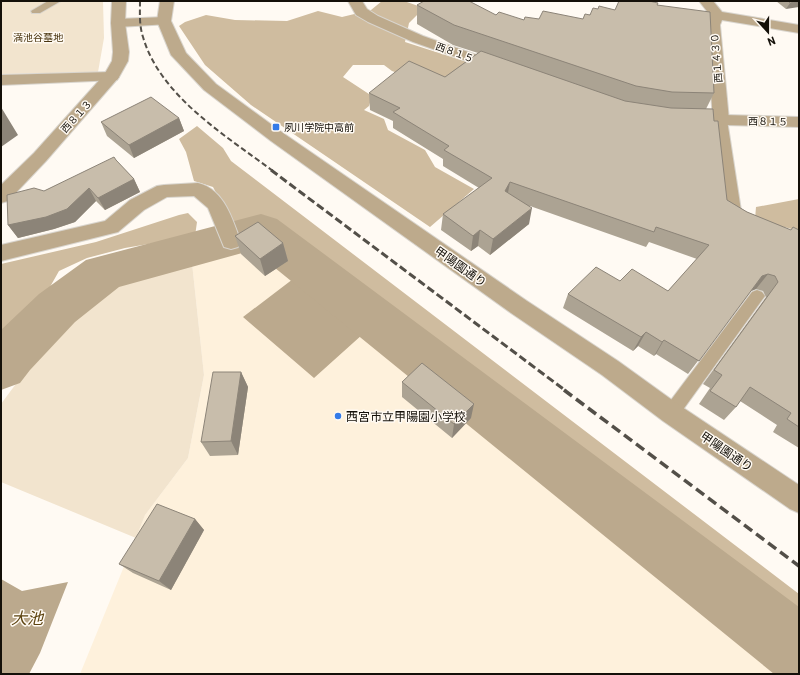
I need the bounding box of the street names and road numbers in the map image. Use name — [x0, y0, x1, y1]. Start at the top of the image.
street label: 西１４３０ — [708, 33, 724, 83]
street label: 西８１５ — [434, 40, 476, 64]
street label: 西８１３ — [58, 97, 94, 135]
street label: 西８１５ — [748, 115, 788, 127]
street label: 甲陽園通り — [432, 243, 490, 289]
street label: 甲陽園通り — [698, 428, 756, 474]

